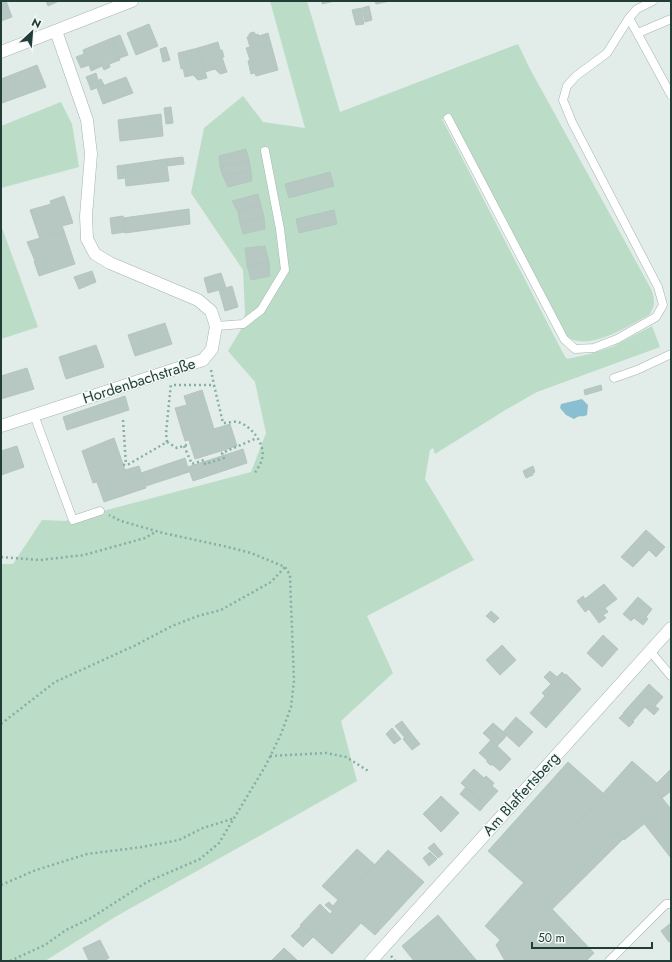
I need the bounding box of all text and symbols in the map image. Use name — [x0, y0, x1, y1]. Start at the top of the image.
north arrow — [12, 12, 52, 52]
text: N — [29, 14, 44, 32]
street label: Hordenbachstraße — [80, 352, 198, 410]
street label: Am Blaffertsberg — [477, 747, 565, 841]
scale bar — [532, 924, 652, 950]
text: 50 m — [538, 929, 565, 947]

